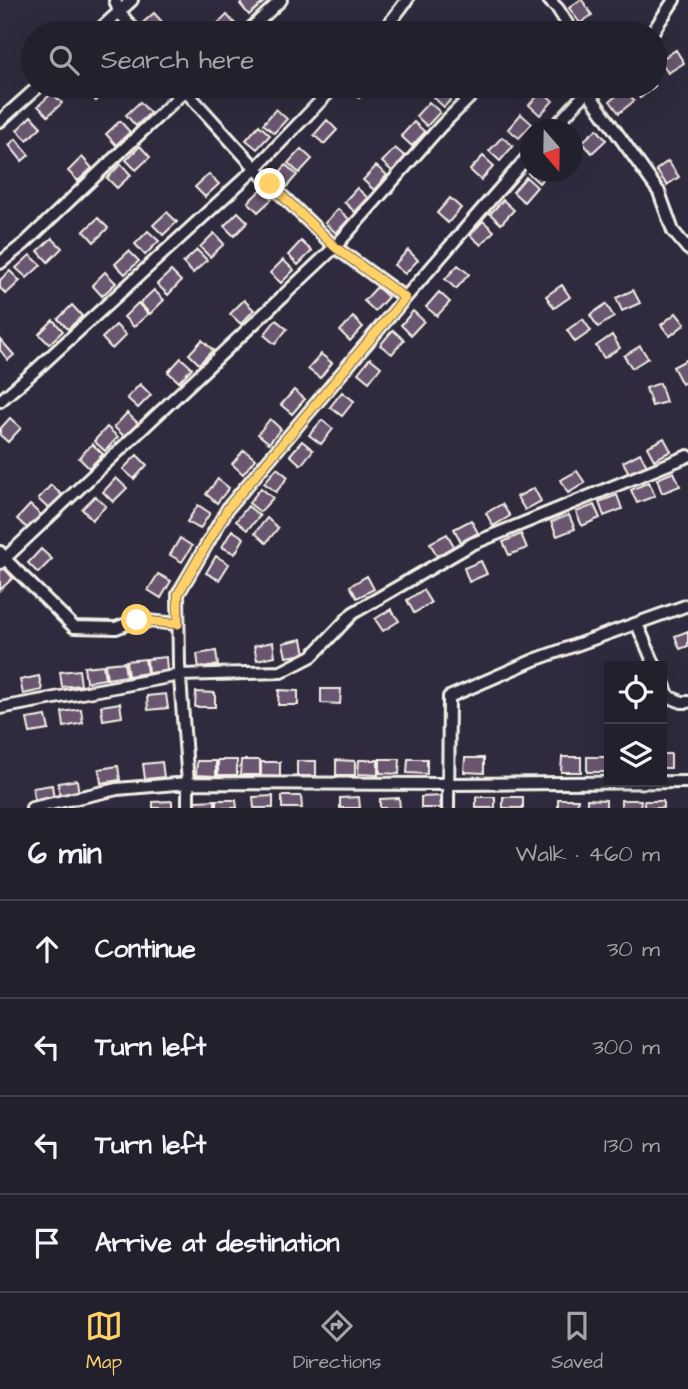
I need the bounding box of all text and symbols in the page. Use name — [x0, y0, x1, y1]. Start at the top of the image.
search box — [21, 21, 667, 98]
icon: search — [45, 41, 83, 79]
text: Search here — [101, 42, 254, 78]
north arrow — [520, 119, 583, 182]
route end — [254, 168, 285, 199]
route start — [121, 604, 152, 635]
map controls — [604, 661, 667, 787]
button: locate — [604, 661, 667, 724]
button: layers — [604, 724, 667, 787]
text: 6 min — [28, 833, 102, 875]
text: Walk · 460 m — [516, 838, 660, 870]
icon: ahead — [28, 930, 66, 968]
text: Continue — [95, 931, 196, 967]
text: 30 m — [607, 933, 660, 965]
icon: left — [28, 1028, 66, 1066]
text: Turn left — [95, 1029, 206, 1065]
text: 300 m — [592, 1031, 660, 1063]
icon: left — [28, 1126, 66, 1164]
text: Turn left — [95, 1127, 206, 1163]
text: 130 m — [604, 1129, 660, 1161]
icon: arrive — [28, 1224, 66, 1262]
text: Arrive at destination — [95, 1225, 340, 1261]
tab: Map — [85, 1307, 123, 1376]
tab: Directions — [293, 1307, 381, 1376]
tab: Saved — [551, 1307, 603, 1376]

